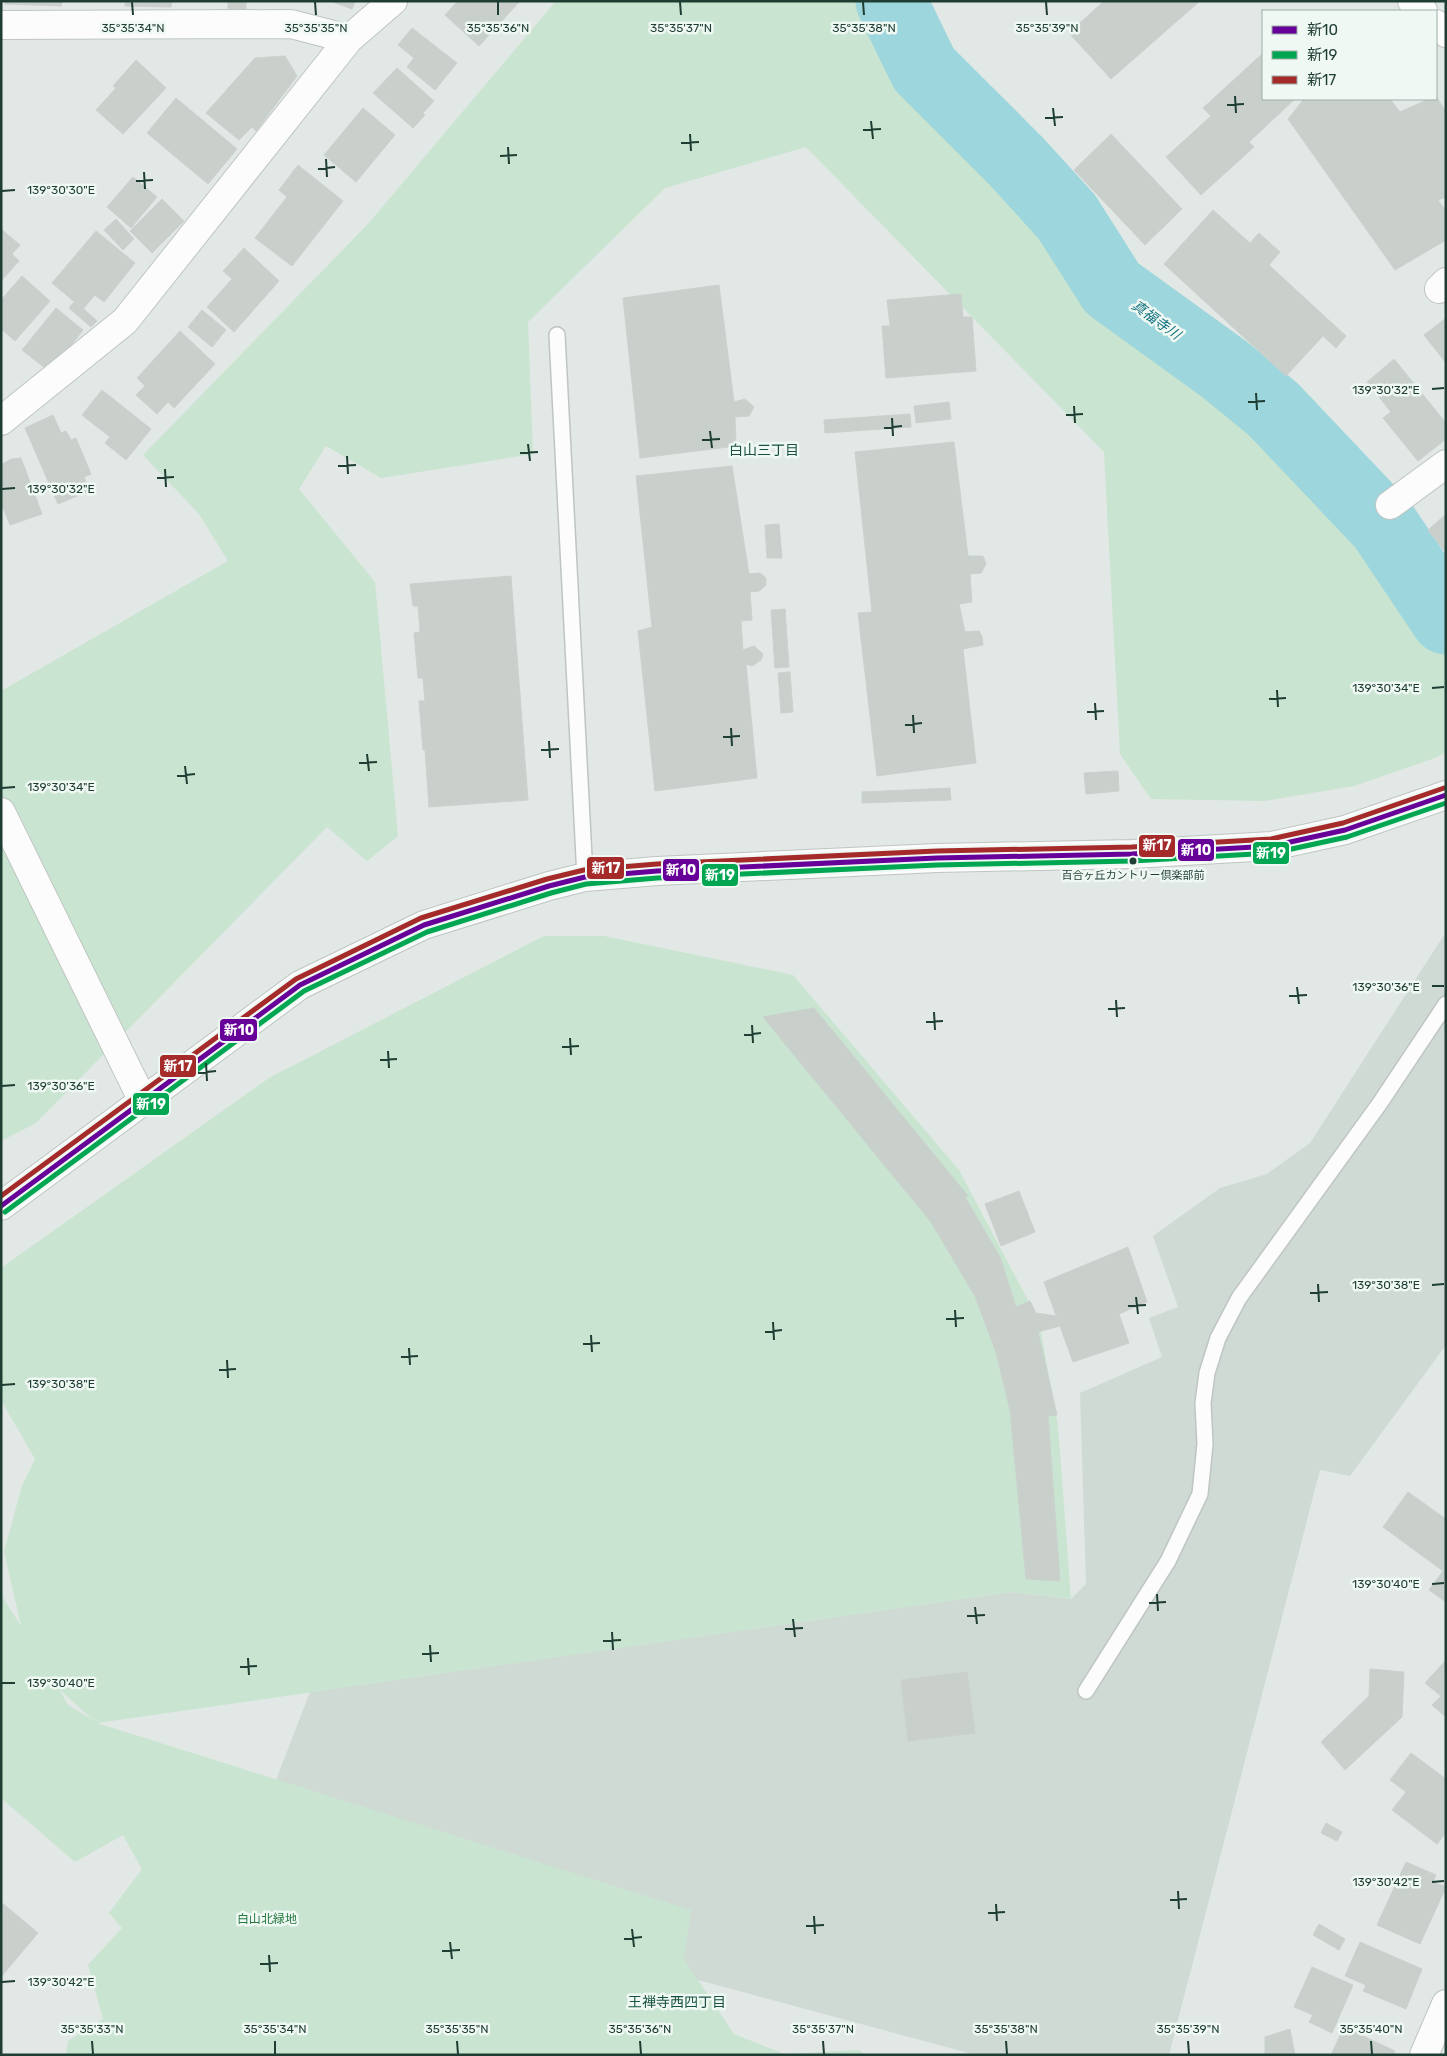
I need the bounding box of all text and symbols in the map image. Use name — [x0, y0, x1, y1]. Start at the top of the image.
legend — [1262, 10, 1437, 100]
text: 35°35'34"N — [101, 21, 165, 35]
text: 35°35'35"N — [284, 21, 348, 35]
text: 35°35'36"N — [467, 21, 529, 35]
text: 35°35'37"N — [650, 21, 712, 35]
text: 35°35'38"N — [832, 21, 896, 35]
text: 35°35'39"N — [1015, 21, 1079, 35]
text: 新10 — [1307, 21, 1338, 39]
text: 新19 — [1307, 46, 1337, 64]
text: 新17 — [1307, 71, 1336, 89]
text: 139°30'30"E — [27, 183, 95, 197]
water label: 真福寺川 — [1128, 297, 1185, 345]
text: 139°30'32"E — [1352, 383, 1420, 397]
district label: 白山三丁目 — [729, 442, 799, 459]
text: 139°30'32"E — [27, 482, 95, 496]
text: 139°30'34"E — [1352, 681, 1420, 695]
text: 139°30'34"E — [27, 780, 95, 794]
line badge: 新17 — [1138, 834, 1176, 858]
text: 新17 — [1143, 837, 1171, 854]
line badge: 新10 — [1177, 838, 1215, 862]
line badge: 新19 — [1252, 841, 1290, 865]
text: 新10 — [1181, 842, 1211, 859]
text: 新19 — [1256, 845, 1286, 862]
line badge: 新17 — [586, 856, 625, 880]
marker: 百合ヶ丘カントリー倶楽部前 — [1128, 856, 1138, 866]
line badge: 新10 — [662, 858, 700, 882]
text: 新17 — [592, 860, 620, 877]
text: 新10 — [666, 862, 696, 879]
line badge: 新19 — [701, 863, 739, 887]
text: 新19 — [705, 867, 735, 884]
place label: 百合ヶ丘カントリー倶楽部前 — [1062, 869, 1205, 882]
text: 139°30'36"E — [1352, 980, 1420, 994]
line badge: 新10 — [219, 1018, 258, 1042]
text: 新10 — [224, 1022, 254, 1039]
line badge: 新17 — [159, 1054, 197, 1078]
text: 新17 — [164, 1058, 192, 1075]
text: 139°30'36"E — [27, 1079, 95, 1093]
line badge: 新19 — [132, 1092, 170, 1116]
text: 新19 — [136, 1096, 166, 1113]
text: 139°30'38"E — [1352, 1278, 1420, 1292]
text: 139°30'38"E — [27, 1377, 95, 1391]
text: 139°30'40"E — [1352, 1577, 1420, 1591]
text: 139°30'40"E — [27, 1676, 95, 1690]
text: 139°30'42"E — [1352, 1875, 1420, 1889]
park label: 白山北緑地 — [237, 1912, 297, 1926]
text: 139°30'42"E — [27, 1975, 95, 1989]
district label: 王禅寺西四丁目 — [628, 1994, 726, 2011]
text: 35°35'33"N — [60, 2022, 124, 2036]
text: 35°35'34"N — [243, 2022, 307, 2036]
text: 35°35'35"N — [425, 2022, 489, 2036]
text: 35°35'36"N — [609, 2022, 671, 2036]
text: 35°35'37"N — [792, 2022, 854, 2036]
text: 35°35'38"N — [974, 2022, 1038, 2036]
text: 35°35'39"N — [1156, 2022, 1220, 2036]
text: 35°35'40"N — [1339, 2022, 1403, 2036]

